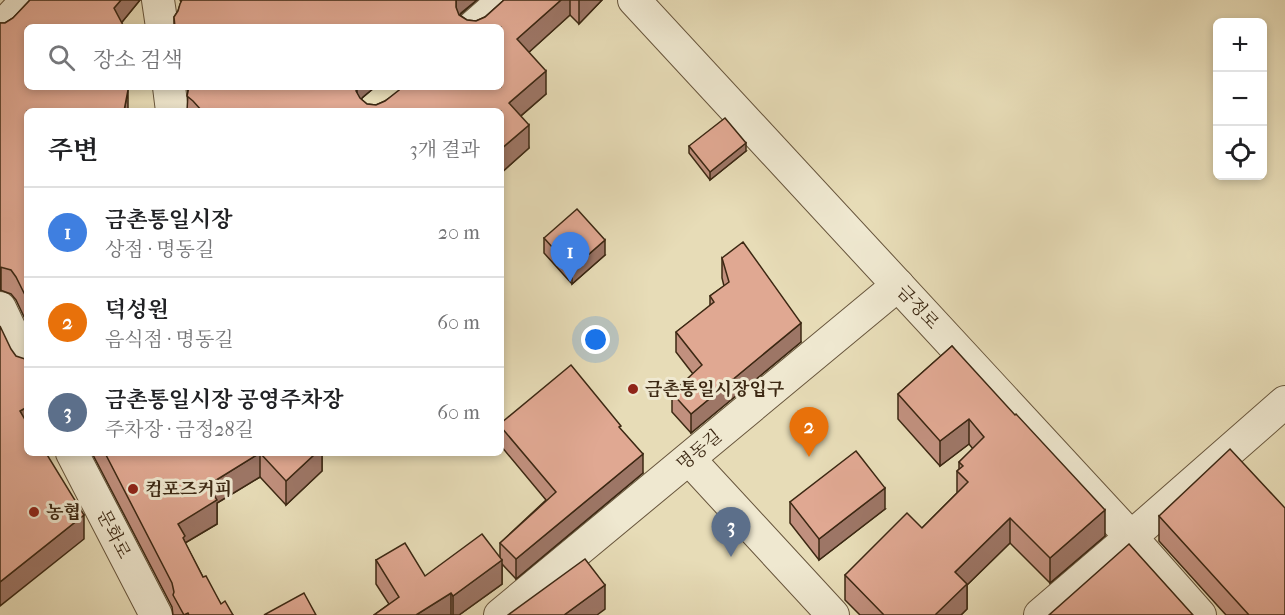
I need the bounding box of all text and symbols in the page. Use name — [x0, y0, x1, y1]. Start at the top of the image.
map controls — [1213, 18, 1267, 180]
button: + — [1213, 18, 1267, 72]
search box — [24, 24, 504, 90]
icon: search — [45, 41, 78, 74]
text: 장소 검색 — [93, 47, 183, 73]
button: − — [1213, 72, 1267, 126]
button: locate — [1213, 126, 1267, 180]
text: 주변 — [48, 135, 98, 166]
text: 3개 결과 — [410, 138, 480, 161]
text: 금촌통일시장 — [105, 207, 233, 233]
text: 1 — [64, 221, 71, 244]
text: 20 m — [438, 221, 480, 244]
pin: 1 — [550, 232, 590, 282]
text: 상점 · 명동길 — [105, 238, 214, 261]
street label: 금정로 — [892, 281, 943, 334]
text: 덕성원 — [105, 297, 169, 323]
text: 2 — [62, 311, 73, 334]
text: 60 m — [437, 311, 480, 334]
your location — [581, 325, 610, 354]
text: 음식점 · 명동길 — [105, 328, 234, 351]
place label: 금촌통일시장입구 — [645, 379, 785, 400]
marker: 금촌통일시장입구 — [626, 382, 640, 396]
text: 금촌통일시장 공영주차장 — [105, 387, 344, 413]
text: 3 — [63, 401, 72, 424]
text: 60 m — [437, 401, 480, 424]
pin: 2 — [790, 408, 828, 457]
text: 주차장 · 금정28길 — [105, 418, 254, 441]
street label: 명동길 — [673, 426, 726, 475]
place label: 컴포즈커피 — [145, 479, 232, 500]
marker: 컴포즈커피 — [126, 482, 140, 496]
place label: 농협 — [46, 502, 81, 523]
marker: 농협 — [27, 505, 41, 519]
street label: 문화로 — [92, 506, 135, 562]
pin: 3 — [712, 508, 750, 557]

